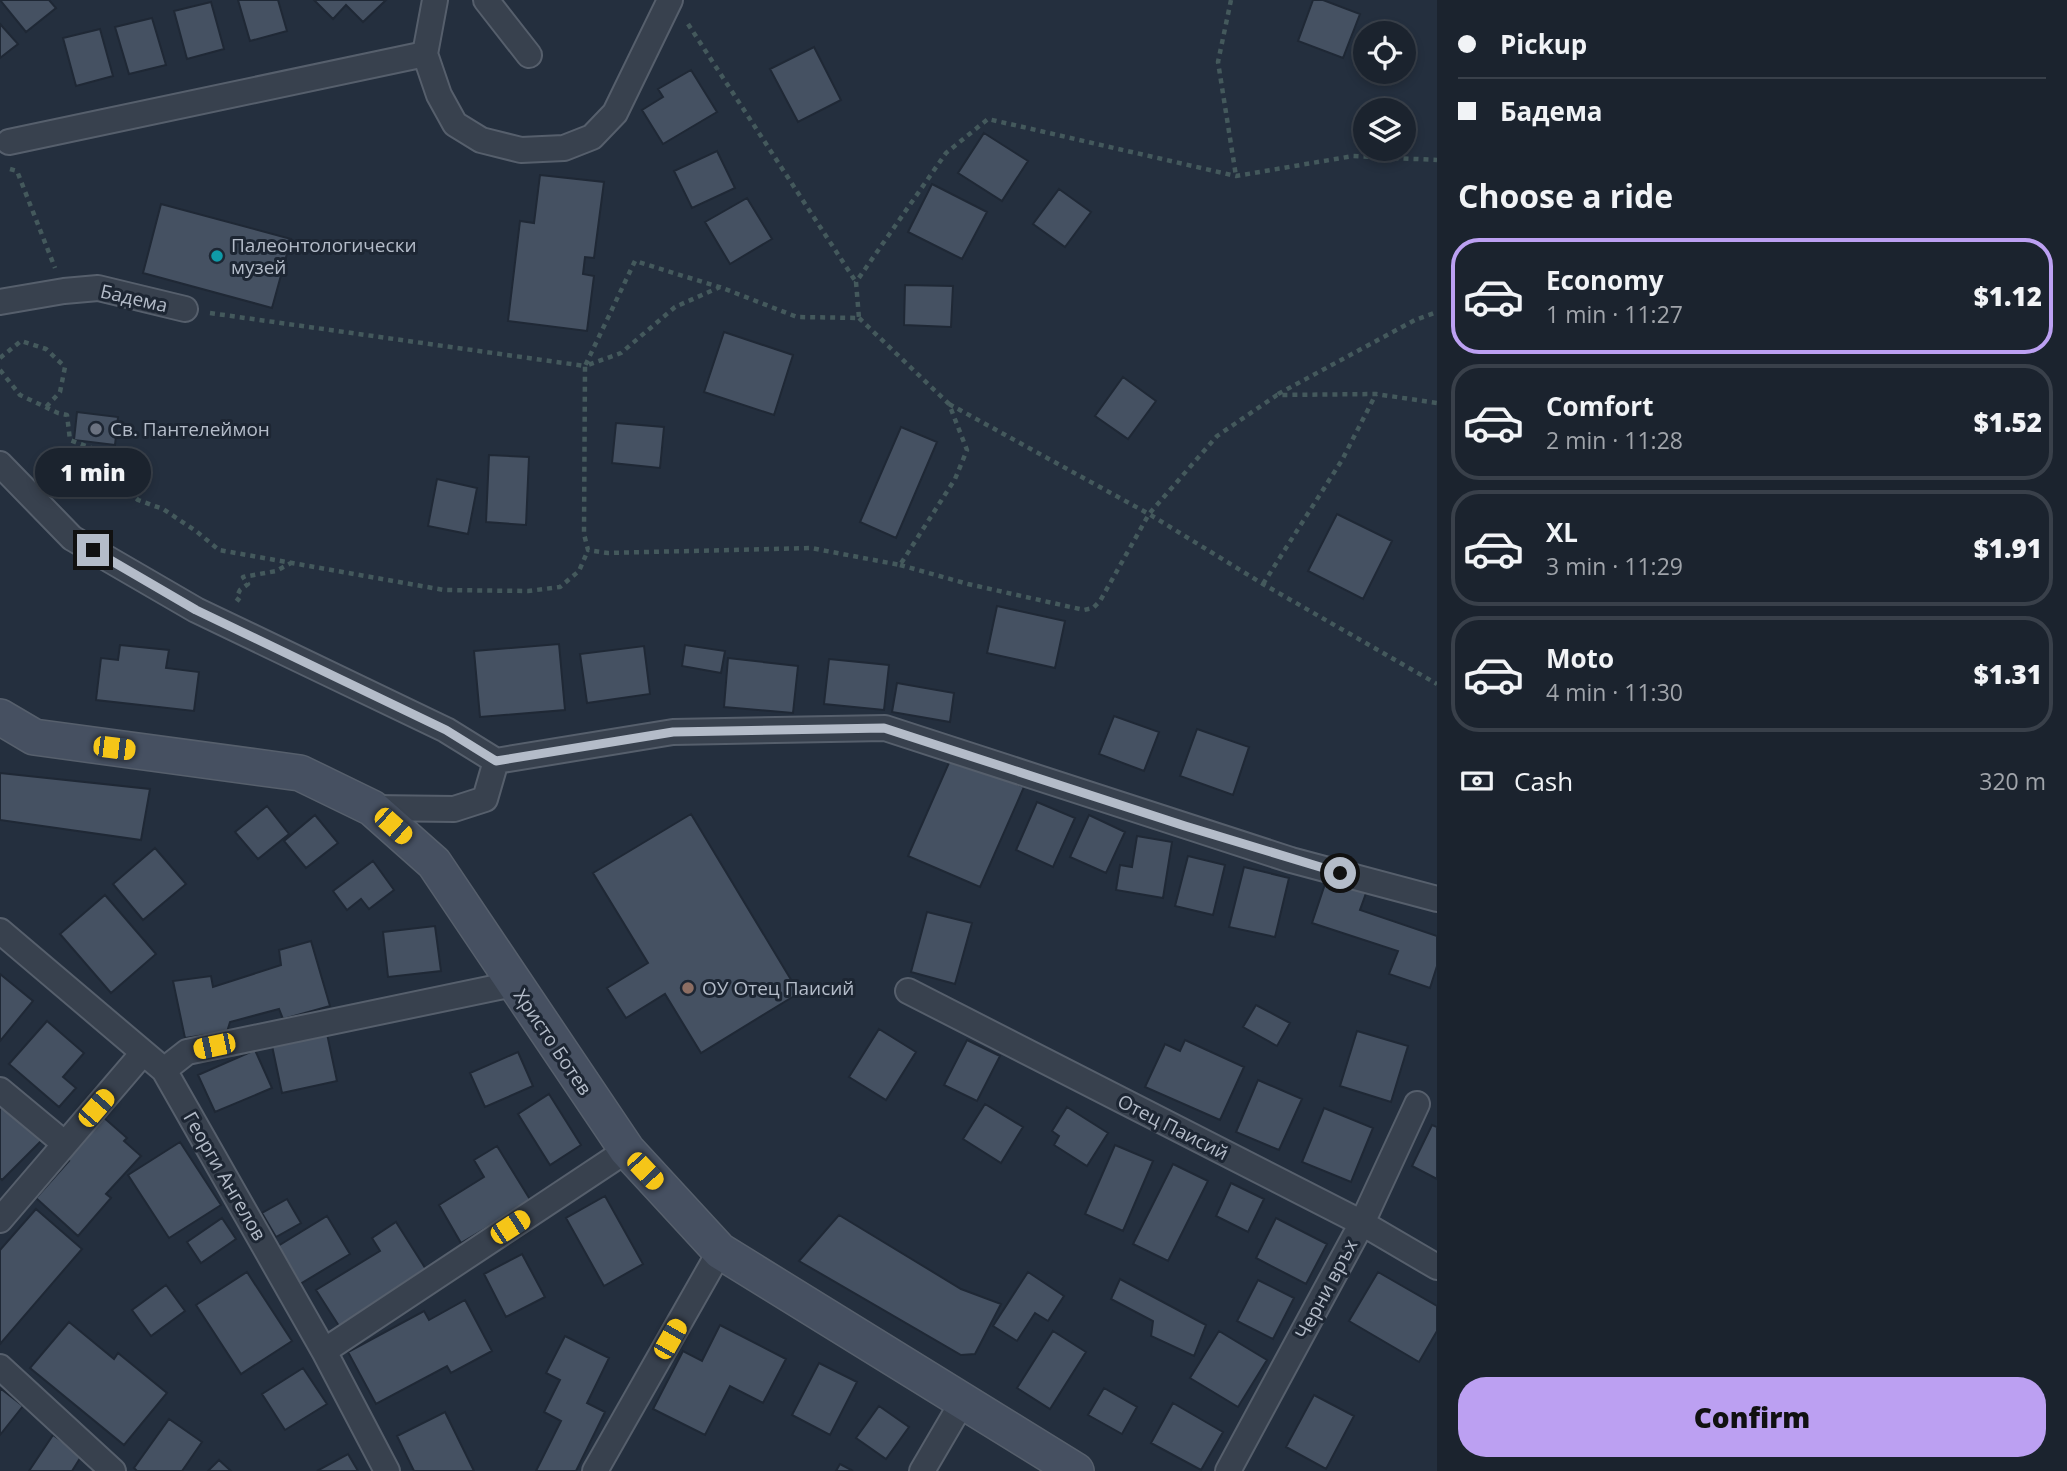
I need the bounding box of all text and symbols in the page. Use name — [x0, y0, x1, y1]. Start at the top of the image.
map controls — [1353, 21, 1416, 161]
button: locate — [1353, 21, 1416, 84]
text: Pickup — [1500, 26, 1587, 62]
text: Бадема — [1500, 93, 1603, 129]
button: layers — [1353, 98, 1416, 161]
text: Choose a ride — [1458, 174, 1673, 217]
place label: Палеонтологически музей — [231, 232, 417, 280]
marker: Палеонтологически музей — [209, 248, 225, 264]
text: Economy — [1546, 262, 1664, 298]
icon: car — [1462, 265, 1525, 328]
street label: Бадема — [98, 278, 170, 318]
text: $1.12 — [1974, 278, 2042, 314]
text: 1 min · 11:27 — [1546, 298, 1683, 330]
text: Comfort — [1546, 388, 1653, 424]
icon: car — [1462, 391, 1525, 454]
text: $1.52 — [1974, 404, 2042, 440]
place label: Св. Пантелеймон — [110, 416, 270, 442]
marker: Св. Пантелеймон — [88, 421, 104, 437]
text: 2 min · 11:28 — [1546, 424, 1683, 456]
callout: 1 min — [35, 448, 151, 498]
text: 1 min — [60, 456, 126, 488]
text: XL — [1546, 514, 1578, 550]
icon: car — [1462, 517, 1525, 580]
text: $1.91 — [1974, 530, 2042, 566]
route end — [77, 534, 109, 566]
text: 3 min · 11:29 — [1546, 550, 1683, 582]
text: Moto — [1546, 640, 1614, 676]
icon: car — [1462, 643, 1525, 706]
text: $1.31 — [1974, 656, 2042, 692]
text: 4 min · 11:30 — [1546, 676, 1683, 708]
car — [92, 735, 137, 761]
icon: cash — [1458, 762, 1496, 800]
text: Cash — [1514, 763, 1573, 799]
text: 320 m — [1979, 765, 2046, 797]
car — [371, 804, 416, 848]
route start — [1324, 857, 1356, 889]
place label: ОУ Отец Паисий — [702, 975, 854, 1001]
marker: ОУ Отец Паисий — [680, 980, 696, 996]
street label: Христо Ботев — [508, 984, 598, 1100]
car — [192, 1031, 237, 1061]
car — [75, 1085, 118, 1131]
street label: Отец Паисий — [1113, 1088, 1233, 1166]
street label: Георги Ангелов — [178, 1107, 273, 1245]
car — [623, 1148, 668, 1194]
car — [487, 1207, 534, 1247]
street label: Черни връх — [1289, 1234, 1363, 1344]
car — [651, 1316, 690, 1362]
button: Confirm — [1458, 1377, 2046, 1457]

